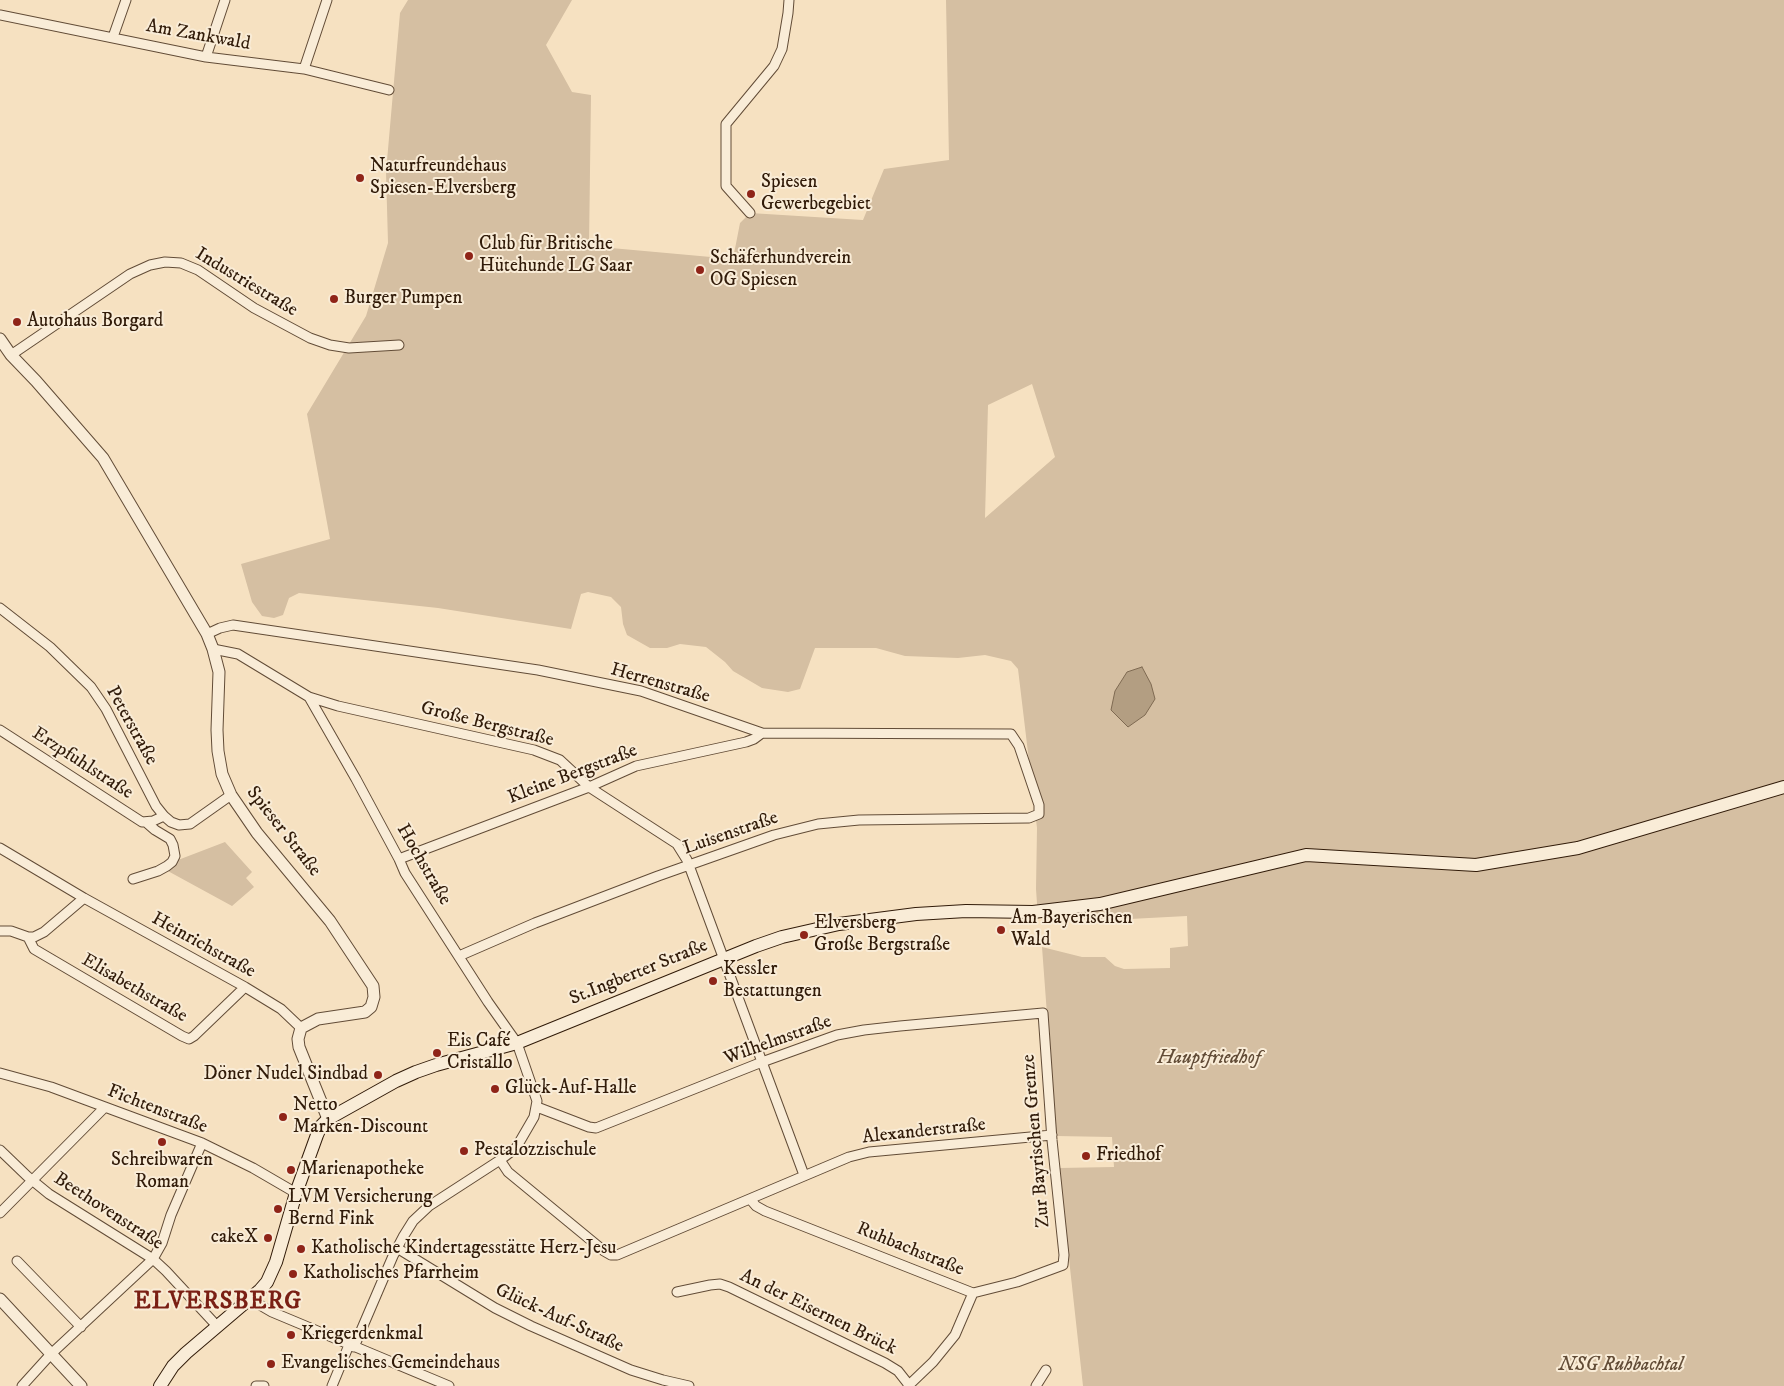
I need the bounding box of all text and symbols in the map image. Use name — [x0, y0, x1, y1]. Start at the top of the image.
street label: Am Zankwald — [144, 16, 252, 56]
place label: Naturfreundehaus Spiesen-Elversberg — [370, 156, 516, 200]
marker: Naturfreundehaus Spiesen-Elversberg — [354, 172, 366, 184]
place label: Spiesen Gewerbegebiet — [761, 172, 871, 216]
marker: Spiesen Gewerbegebiet — [745, 188, 757, 200]
place label: Club für Britische Hütehunde LG Saar — [479, 234, 632, 278]
street label: Industriestraße — [191, 243, 301, 323]
place label: Schäferhundverein OG Spiesen — [710, 248, 851, 292]
marker: Club für Britische Hütehunde LG Saar — [463, 250, 475, 262]
marker: Schäferhundverein OG Spiesen — [694, 264, 706, 276]
place label: Burger Pumpen — [344, 288, 462, 310]
marker: Burger Pumpen — [328, 293, 340, 305]
place label: Autohaus Borgard — [27, 311, 163, 333]
marker: Autohaus Borgard — [11, 316, 23, 328]
street label: Herrenstraße — [608, 659, 712, 709]
street label: Peterstraße — [100, 683, 162, 769]
street label: Große Bergstraße — [418, 697, 556, 753]
street label: Erzpfuhlstraße — [27, 723, 137, 805]
street label: Kleine Bergstraße — [505, 740, 641, 810]
street label: Spieser Straße — [241, 782, 325, 882]
street label: Luisenstraße — [681, 807, 781, 861]
street label: Hochstraße — [391, 820, 455, 910]
street label: Heinrichstraße — [147, 908, 259, 984]
place label: Am Bayerischen Wald — [1011, 908, 1133, 952]
place label: Elversberg Große Bergstraße — [814, 913, 950, 957]
marker: Am Bayerischen Wald — [995, 924, 1007, 936]
marker: Elversberg Große Bergstraße — [798, 929, 810, 941]
street label: St.Ingberter Straße — [567, 935, 711, 1011]
street label: Elisabethstraße — [77, 950, 191, 1028]
place label: Kessler Bestattungen — [723, 959, 822, 1003]
marker: Kessler Bestattungen — [707, 975, 719, 987]
street label: Wilhelmstraße — [721, 1011, 835, 1071]
place label: Eis Café Cristallo — [447, 1031, 513, 1075]
marker: Eis Café Cristallo — [431, 1047, 443, 1059]
park label: Hauptfriedhof — [1157, 1048, 1261, 1070]
street label: Zur Bayrischen Grenze — [1018, 1053, 1056, 1229]
place label: Döner Nudel Sindbad — [204, 1064, 368, 1086]
marker: Döner Nudel Sindbad — [372, 1069, 384, 1081]
place label: Glück-Auf-Halle — [505, 1078, 637, 1100]
street label: Fichtenstraße — [104, 1080, 210, 1140]
marker: Glück-Auf-Halle — [489, 1083, 501, 1095]
place label: Netto Marken-Discount — [293, 1095, 428, 1139]
marker: Netto Marken-Discount — [277, 1111, 289, 1123]
street label: Alexanderstraße — [861, 1114, 987, 1150]
marker: Schreibwaren Roman — [156, 1136, 168, 1148]
place label: Pestalozzischule — [474, 1140, 596, 1162]
marker: Pestalozzischule — [458, 1145, 470, 1157]
place label: Friedhof — [1096, 1145, 1161, 1167]
place label: Schreibwaren Roman — [111, 1150, 213, 1194]
marker: Friedhof — [1080, 1150, 1092, 1162]
place label: Marienapotheke — [301, 1159, 424, 1181]
marker: Marienapotheke — [285, 1164, 297, 1176]
street label: Beethovenstraße — [49, 1168, 167, 1256]
place label: LVM Versicherung Bernd Fink — [288, 1187, 433, 1231]
marker: LVM Versicherung Bernd Fink — [272, 1203, 284, 1215]
street label: Ruhbachstraße — [853, 1218, 967, 1282]
place label: cakeX — [211, 1227, 258, 1249]
marker: cakeX — [262, 1232, 274, 1244]
place label: Katholische Kindertagesstätte Herz-Jesu — [311, 1238, 616, 1260]
marker: Katholische Kindertagesstätte Herz-Jesu — [295, 1243, 307, 1255]
place label: Katholisches Pfarrheim — [303, 1263, 479, 1285]
street label: An der Eisernen Brück — [736, 1265, 900, 1361]
marker: Katholisches Pfarrheim — [287, 1268, 299, 1280]
street label: Glück-Auf-Straße — [491, 1279, 627, 1359]
district label: ELVERSBERG — [133, 1289, 303, 1317]
place label: Kriegerdenkmal — [301, 1324, 423, 1346]
marker: Kriegerdenkmal — [285, 1329, 297, 1341]
place label: Evangelisches Gemeindehaus — [281, 1353, 500, 1375]
park label: NSG Ruhbachtal — [1559, 1355, 1683, 1377]
marker: Evangelisches Gemeindehaus — [265, 1358, 277, 1370]

